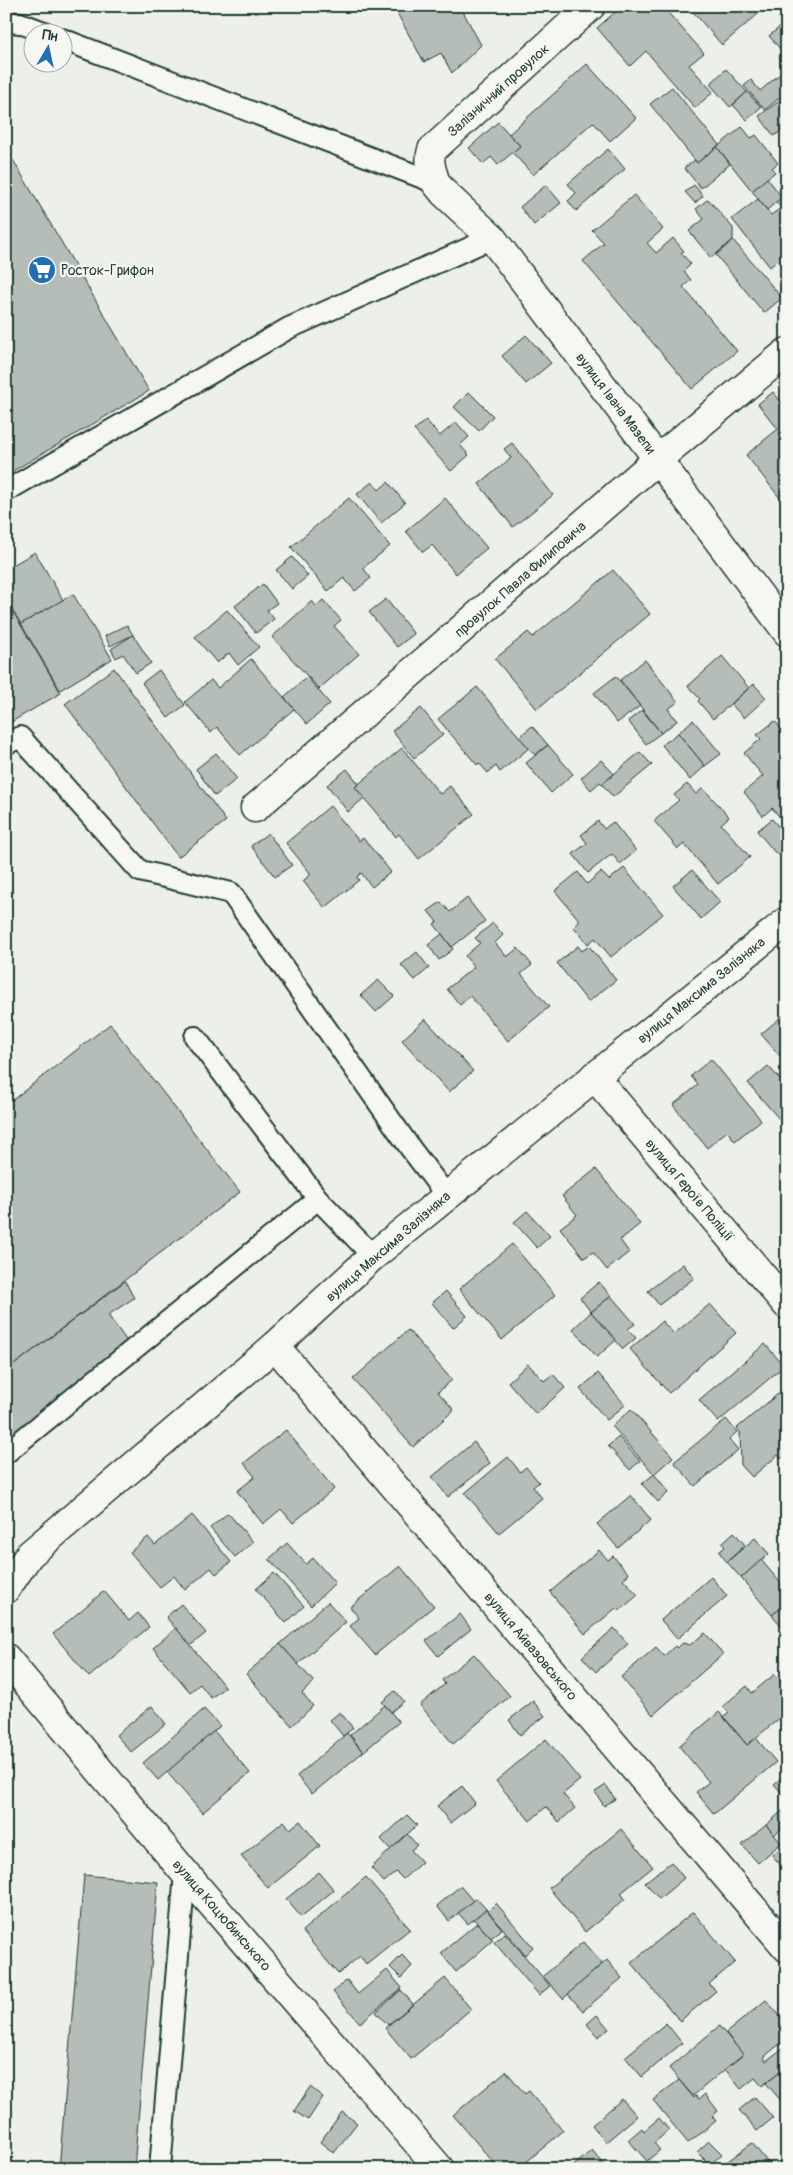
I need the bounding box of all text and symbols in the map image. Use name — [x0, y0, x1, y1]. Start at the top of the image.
north arrow — [22, 22, 72, 72]
text: Пн — [41, 26, 59, 45]
street label: Залізничний провулок — [444, 40, 553, 141]
supermarket icon: Росток-Грифон — [27, 255, 57, 285]
place label: Росток-Грифон — [61, 262, 154, 279]
street label: вулиця Івана Мазепи — [572, 349, 659, 457]
street label: провулок Павла Филиповича — [451, 518, 590, 641]
street label: вулиця Максима Залізняка — [634, 934, 769, 1047]
street label: вулиця Героїв Поліції — [642, 1135, 738, 1245]
street label: вулиця Максима Залізняка — [323, 1188, 454, 1305]
street label: вулиця Айвазовського — [480, 1589, 581, 1704]
street label: вулиця Коцюбинського — [169, 1856, 275, 1975]

